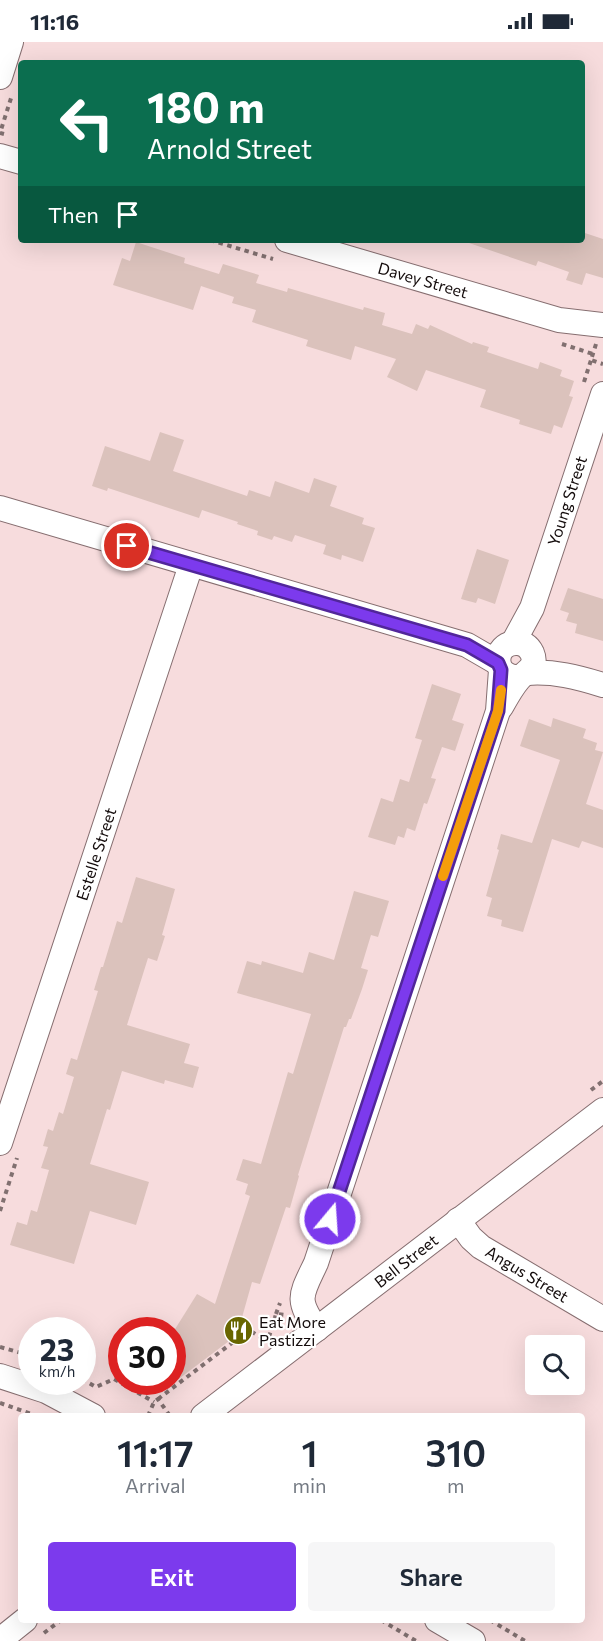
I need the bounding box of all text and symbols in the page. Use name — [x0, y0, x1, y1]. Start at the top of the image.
text: 11:16 — [30, 8, 79, 35]
text: 180 m — [147, 80, 265, 132]
icon: left — [48, 84, 126, 162]
text: Arnold Street — [147, 132, 312, 165]
icon: arrive — [111, 198, 144, 231]
text: Then — [48, 201, 99, 228]
street label: Davey Street — [376, 258, 471, 302]
street label: Young Street — [543, 453, 590, 548]
pin — [101, 520, 152, 571]
icon: arrive — [110, 529, 143, 562]
street label: Estelle Street — [72, 805, 120, 903]
position arrow — [298, 1187, 362, 1251]
street label: Bell Street — [370, 1230, 442, 1291]
street label: Angus Street — [482, 1241, 573, 1306]
place label: Eat More Pastizzi — [259, 1312, 326, 1349]
restaurant icon: Eat More Pastizzi — [222, 1315, 254, 1347]
speed limit sign: 30 — [108, 1317, 186, 1395]
text: 23 — [40, 1330, 74, 1367]
map controls — [525, 1335, 585, 1395]
button: search — [525, 1335, 585, 1395]
text: km/h — [39, 1362, 75, 1380]
text: 11:17 — [117, 1430, 194, 1474]
text: 1 — [302, 1430, 318, 1474]
text: 310 — [425, 1430, 486, 1474]
text: Arrival — [125, 1473, 186, 1497]
text: min — [293, 1473, 327, 1497]
text: m — [447, 1473, 464, 1497]
button: Exit — [48, 1542, 296, 1611]
button: Share — [308, 1542, 555, 1611]

